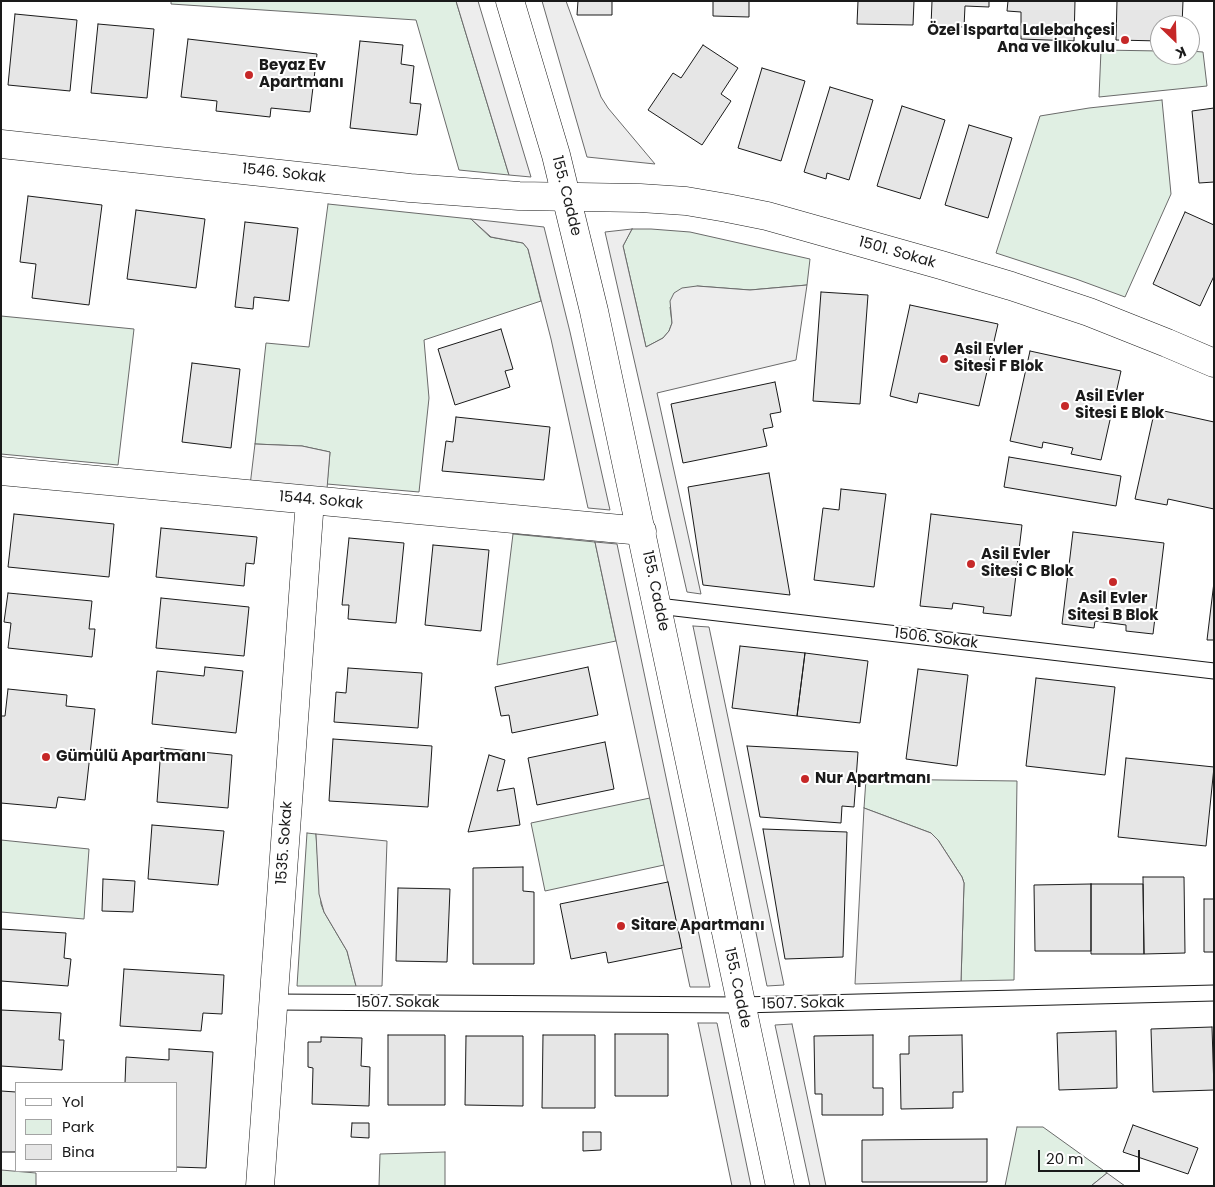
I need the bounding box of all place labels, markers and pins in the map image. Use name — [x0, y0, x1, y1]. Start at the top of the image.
place label: Özel Isparta Lalebahçesi Ana ve İlkokulu — [927, 22, 1115, 57]
marker: Özel Isparta Lalebahçesi Ana ve İlkokulu — [1119, 34, 1131, 46]
place label: Beyaz Ev Apartmanı — [259, 57, 344, 92]
marker: Beyaz Ev Apartmanı — [243, 69, 255, 81]
place label: Asil Evler Sitesi F Blok — [954, 341, 1043, 376]
marker: Asil Evler Sitesi F Blok — [938, 353, 950, 365]
place label: Asil Evler Sitesi E Blok — [1075, 388, 1164, 423]
marker: Asil Evler Sitesi E Blok — [1059, 400, 1071, 412]
place label: Asil Evler Sitesi C Blok — [981, 546, 1074, 581]
marker: Asil Evler Sitesi C Blok — [965, 558, 977, 570]
marker: Asil Evler Sitesi B Blok — [1107, 576, 1119, 588]
place label: Asil Evler Sitesi B Blok — [1067, 590, 1159, 625]
place label: Gümülü Apartmanı — [56, 748, 206, 766]
marker: Gümülü Apartmanı — [40, 751, 52, 763]
place label: Nur Apartmanı — [815, 770, 931, 788]
marker: Nur Apartmanı — [799, 773, 811, 785]
place label: Sitare Apartmanı — [631, 917, 765, 935]
marker: Sitare Apartmanı — [615, 920, 627, 932]

